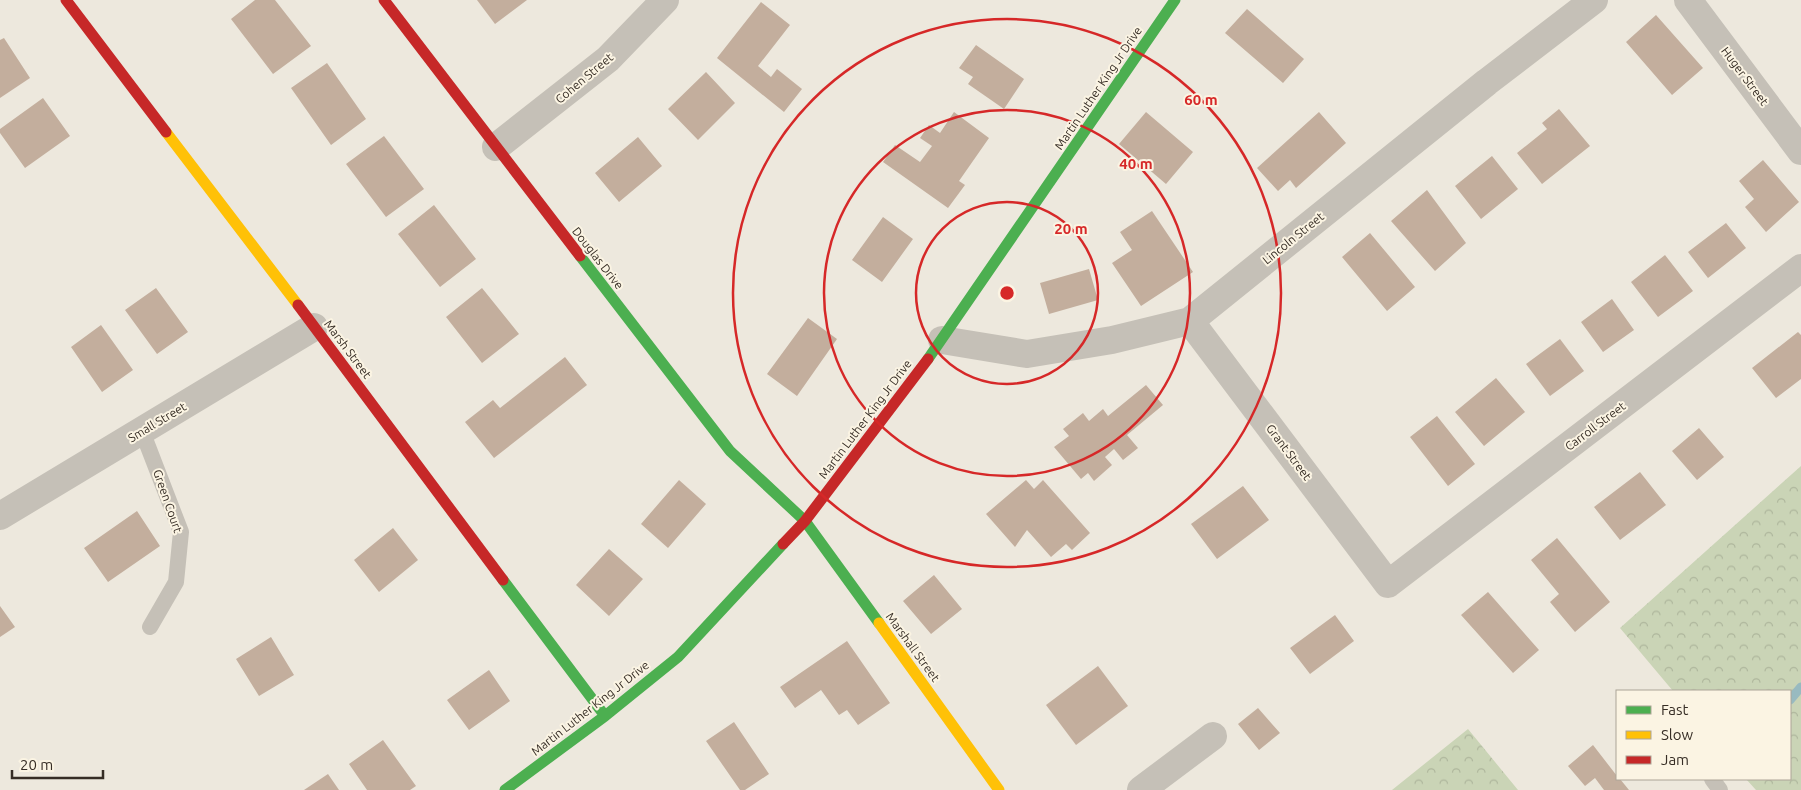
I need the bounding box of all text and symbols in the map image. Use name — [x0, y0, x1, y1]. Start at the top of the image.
street label: Martin Luther King Jr Drive — [1052, 24, 1144, 152]
street label: Huger Street — [1719, 44, 1771, 108]
street label: Cohen Street — [553, 50, 616, 106]
text: 60 m — [1184, 91, 1218, 108]
text: 40 m — [1119, 155, 1153, 172]
street label: Lincoln Street — [1260, 209, 1326, 267]
text: 20 m — [1054, 220, 1088, 237]
street label: Douglas Drive — [570, 224, 626, 292]
centre of rings — [998, 284, 1016, 302]
street label: Marsh Street — [322, 317, 374, 381]
street label: Martin Luther King Jr Drive — [816, 357, 914, 481]
street label: Small Street — [126, 399, 189, 444]
street label: Carroll Street — [1562, 399, 1628, 453]
street label: Grant Street — [1264, 422, 1314, 483]
street label: Green Court — [151, 468, 185, 534]
street label: Marshall Street — [884, 610, 942, 684]
street label: Martin Luther King Jr Drive — [529, 658, 651, 758]
legend — [1616, 690, 1791, 780]
text: Fast — [1661, 701, 1689, 718]
text: Slow — [1661, 726, 1694, 743]
scale bar — [12, 748, 104, 780]
text: Jam — [1661, 751, 1689, 768]
text: 20 m — [20, 756, 53, 773]

